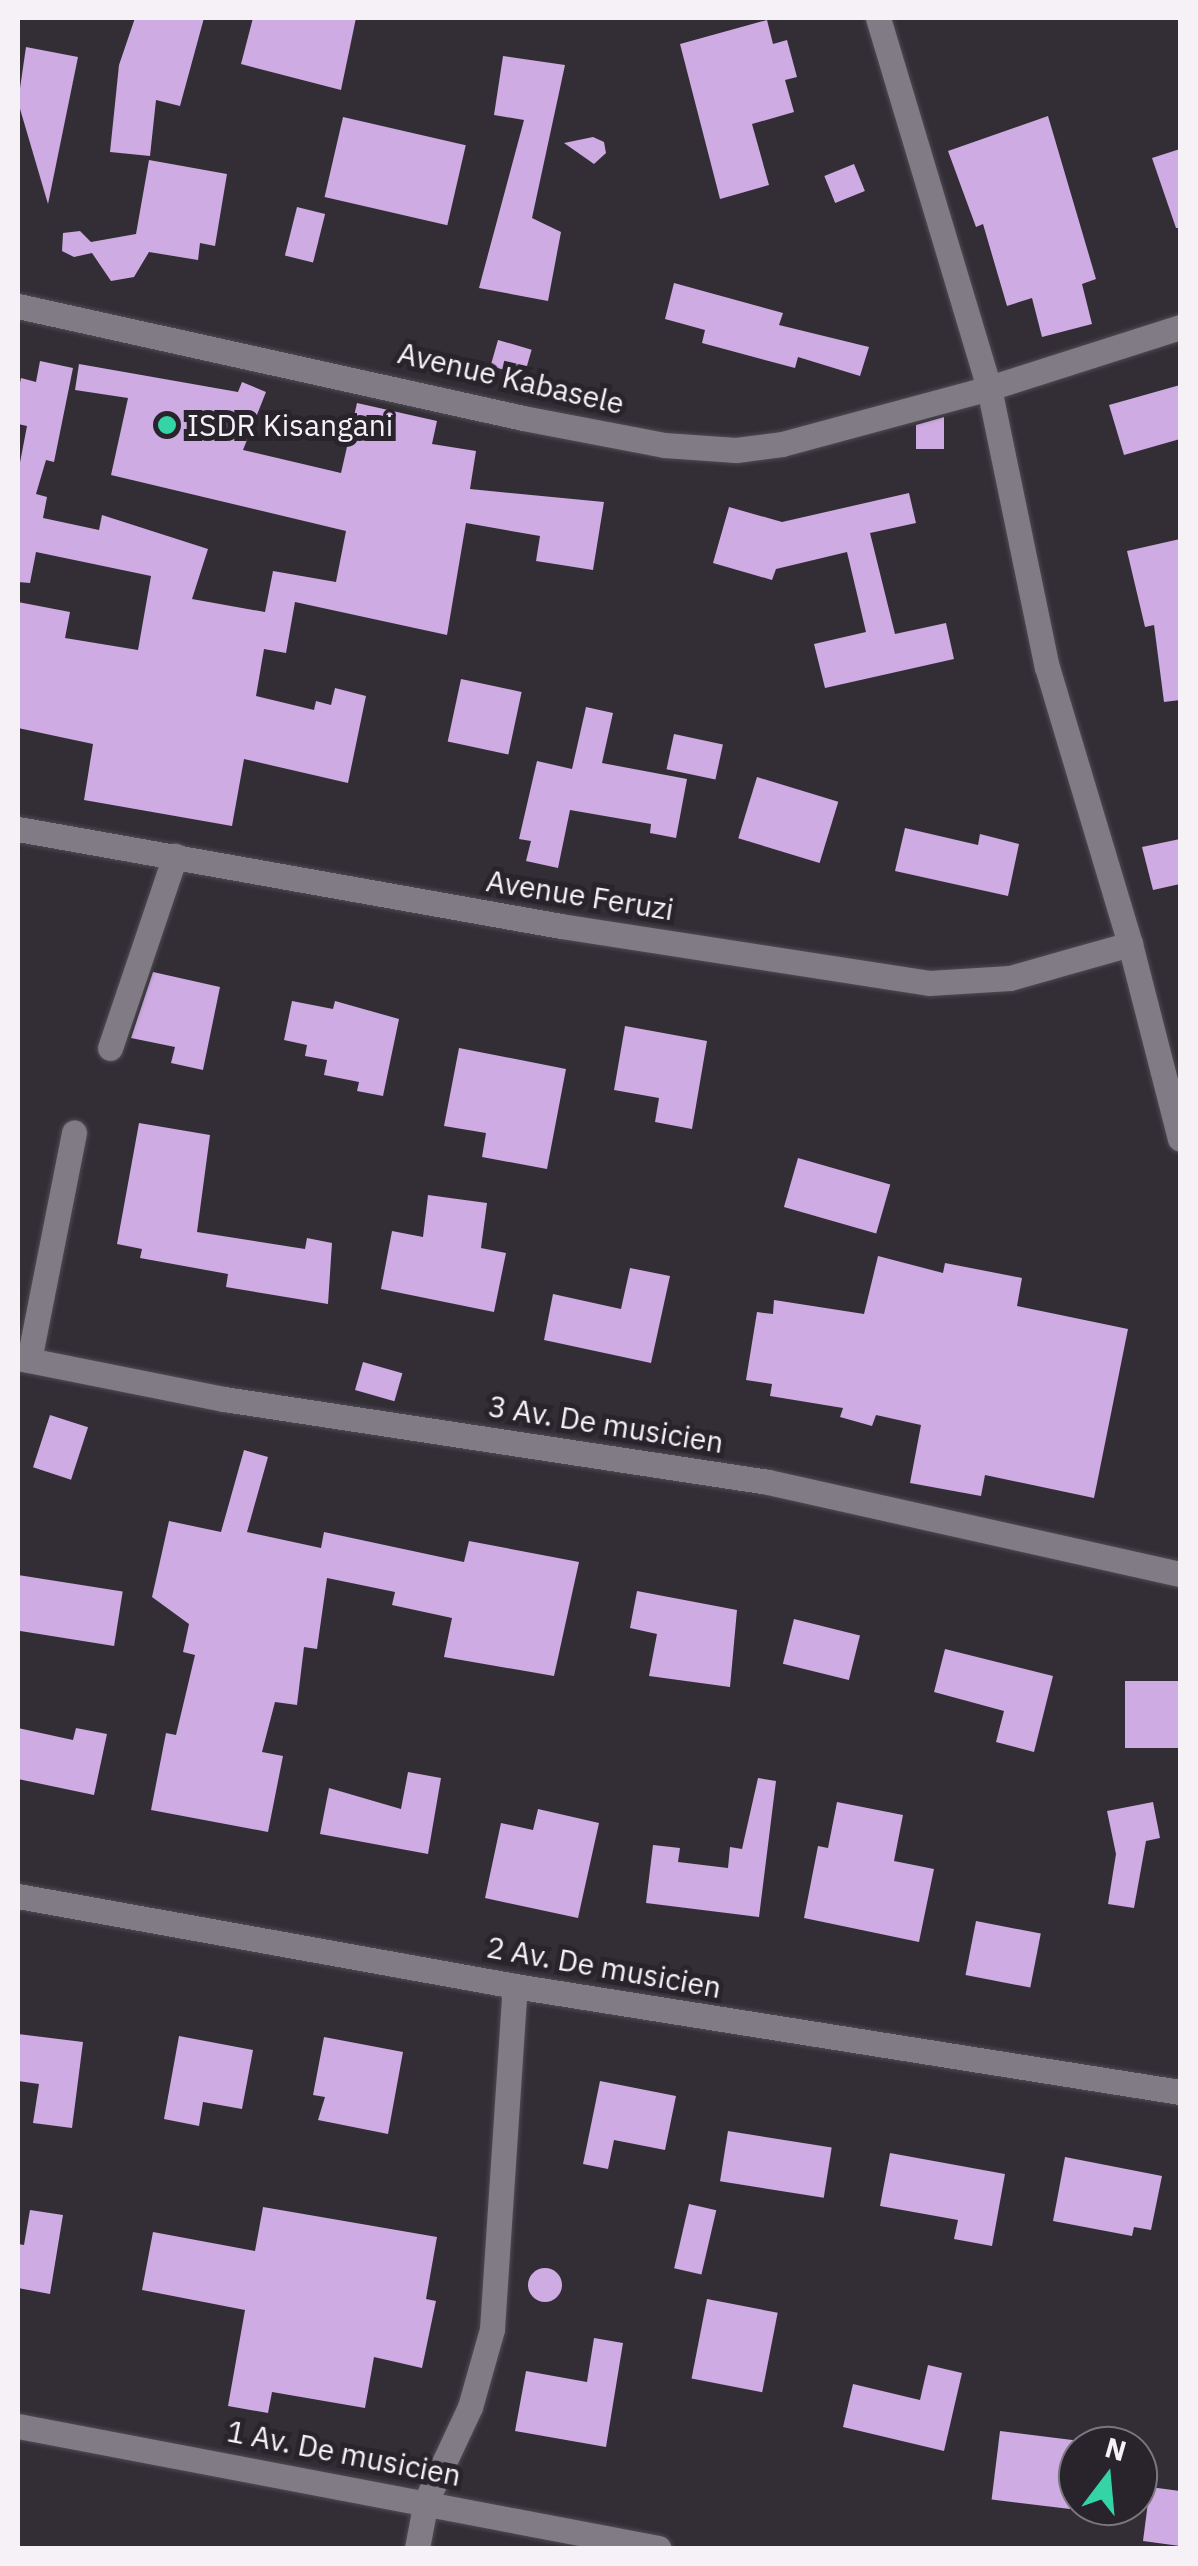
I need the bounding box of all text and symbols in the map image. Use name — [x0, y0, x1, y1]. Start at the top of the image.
street label: Avenue Kabasele — [394, 334, 628, 422]
place label: ISDR Kisangani — [187, 407, 393, 443]
marker: ISDR Kisangani — [156, 414, 178, 436]
street label: Avenue Feruzi — [484, 862, 676, 928]
street label: 3 Av. De musicien — [486, 1388, 726, 1460]
street label: 2 Av. De musicien — [484, 1929, 724, 2005]
street label: 1 Av. De musicien — [224, 2413, 464, 2493]
north arrow — [1058, 2426, 1158, 2526]
text: N — [1101, 2428, 1131, 2469]

